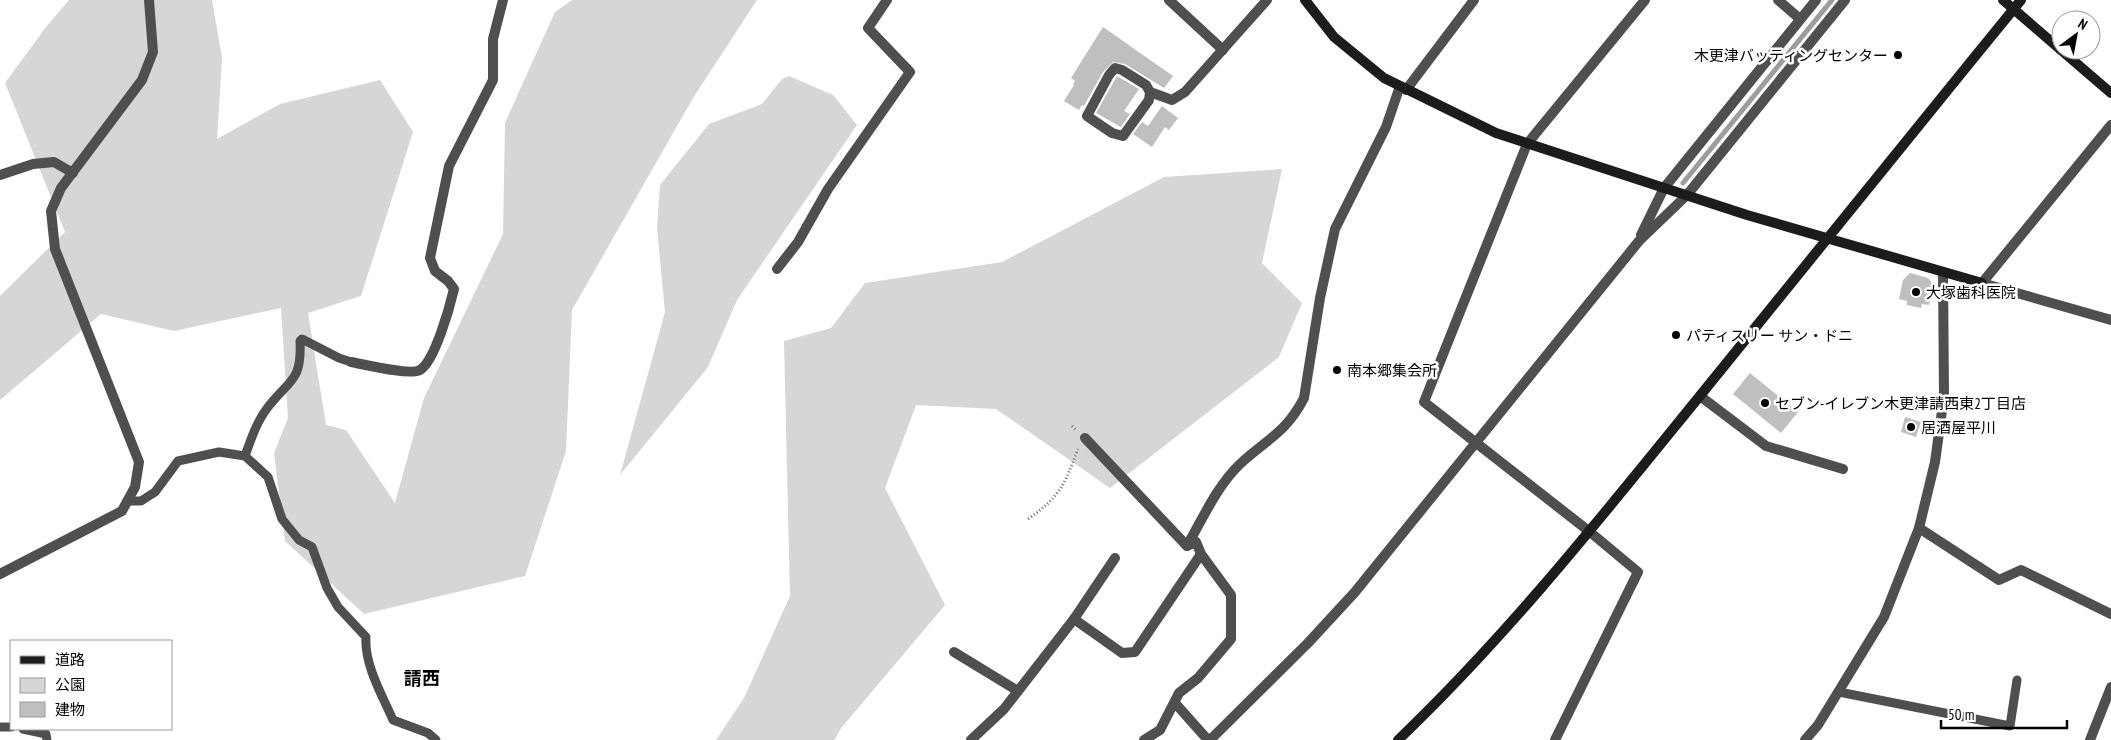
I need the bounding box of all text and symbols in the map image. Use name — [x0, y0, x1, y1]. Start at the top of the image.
north arrow — [2051, 10, 2101, 60]
text: N — [2075, 14, 2091, 34]
place label: 木更津バッティングセンター — [1694, 46, 1888, 65]
marker: 木更津バッティングセンター — [1892, 49, 1904, 61]
place label: 大塚歯科医院 — [1926, 283, 2016, 302]
marker: 大塚歯科医院 — [1910, 286, 1922, 298]
place label: パティスリー サン・ドニ — [1686, 326, 1853, 345]
marker: パティスリー サン・ドニ — [1670, 329, 1682, 341]
place label: 南本郷集会所 — [1347, 361, 1437, 380]
marker: 南本郷集会所 — [1331, 364, 1343, 376]
place label: セブン-イレブン木更津請西東2丁目店 — [1775, 394, 2026, 413]
marker: セブン-イレブン木更津請西東2丁目店 — [1759, 397, 1771, 409]
place label: 居酒屋平川 — [1921, 418, 1996, 437]
marker: 居酒屋平川 — [1905, 421, 1917, 433]
legend — [10, 640, 172, 730]
text: 道路 — [55, 650, 85, 669]
district label: 請西 — [404, 667, 440, 690]
text: 公園 — [55, 675, 85, 694]
scale bar — [1941, 698, 2067, 730]
text: 建物 — [55, 700, 85, 719]
text: 50 m — [1948, 705, 1974, 724]

